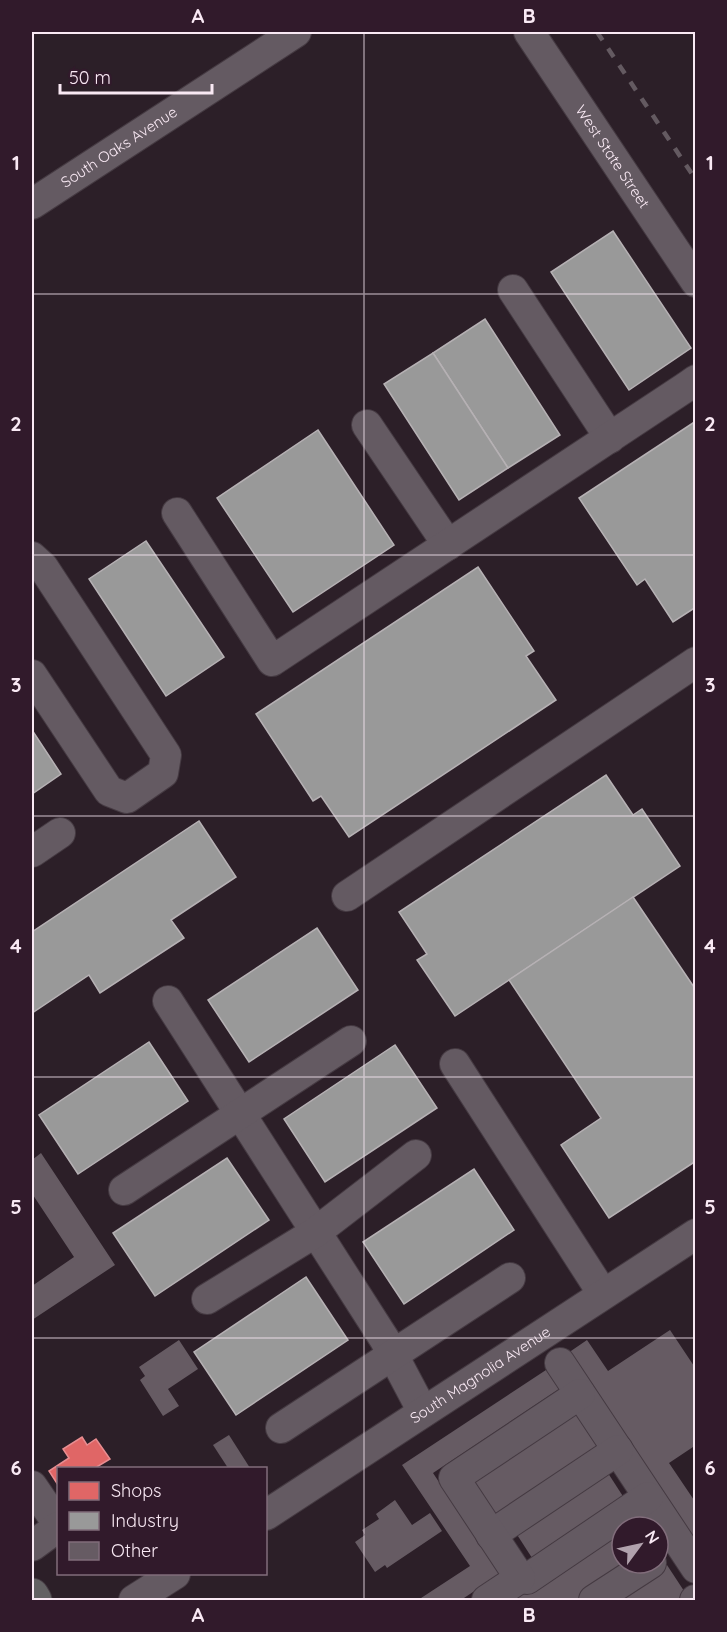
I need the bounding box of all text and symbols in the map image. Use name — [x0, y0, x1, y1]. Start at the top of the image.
text: A — [192, 3, 205, 28]
text: B — [522, 3, 536, 28]
scale bar — [60, 57, 212, 95]
text: 50 m — [69, 66, 111, 89]
street label: West State Street — [571, 101, 654, 212]
street label: South Oaks Avenue — [57, 102, 181, 192]
text: 1 — [12, 150, 20, 175]
text: 1 — [706, 150, 714, 175]
text: 2 — [10, 411, 22, 436]
text: 2 — [704, 411, 716, 436]
text: 3 — [11, 672, 21, 697]
text: 3 — [705, 672, 715, 697]
text: 4 — [10, 933, 22, 958]
text: 4 — [704, 933, 716, 958]
text: 5 — [10, 1194, 22, 1219]
text: 5 — [704, 1194, 716, 1219]
street label: South Magnolia Avenue — [406, 1322, 554, 1427]
text: 6 — [10, 1455, 22, 1480]
text: 6 — [704, 1455, 716, 1480]
legend — [57, 1467, 267, 1575]
text: Shops — [111, 1479, 162, 1502]
text: Industry — [111, 1509, 179, 1532]
north arrow — [610, 1515, 670, 1575]
text: N — [641, 1526, 664, 1547]
text: Other — [111, 1539, 158, 1562]
text: A — [192, 1602, 205, 1627]
text: B — [522, 1602, 536, 1627]

